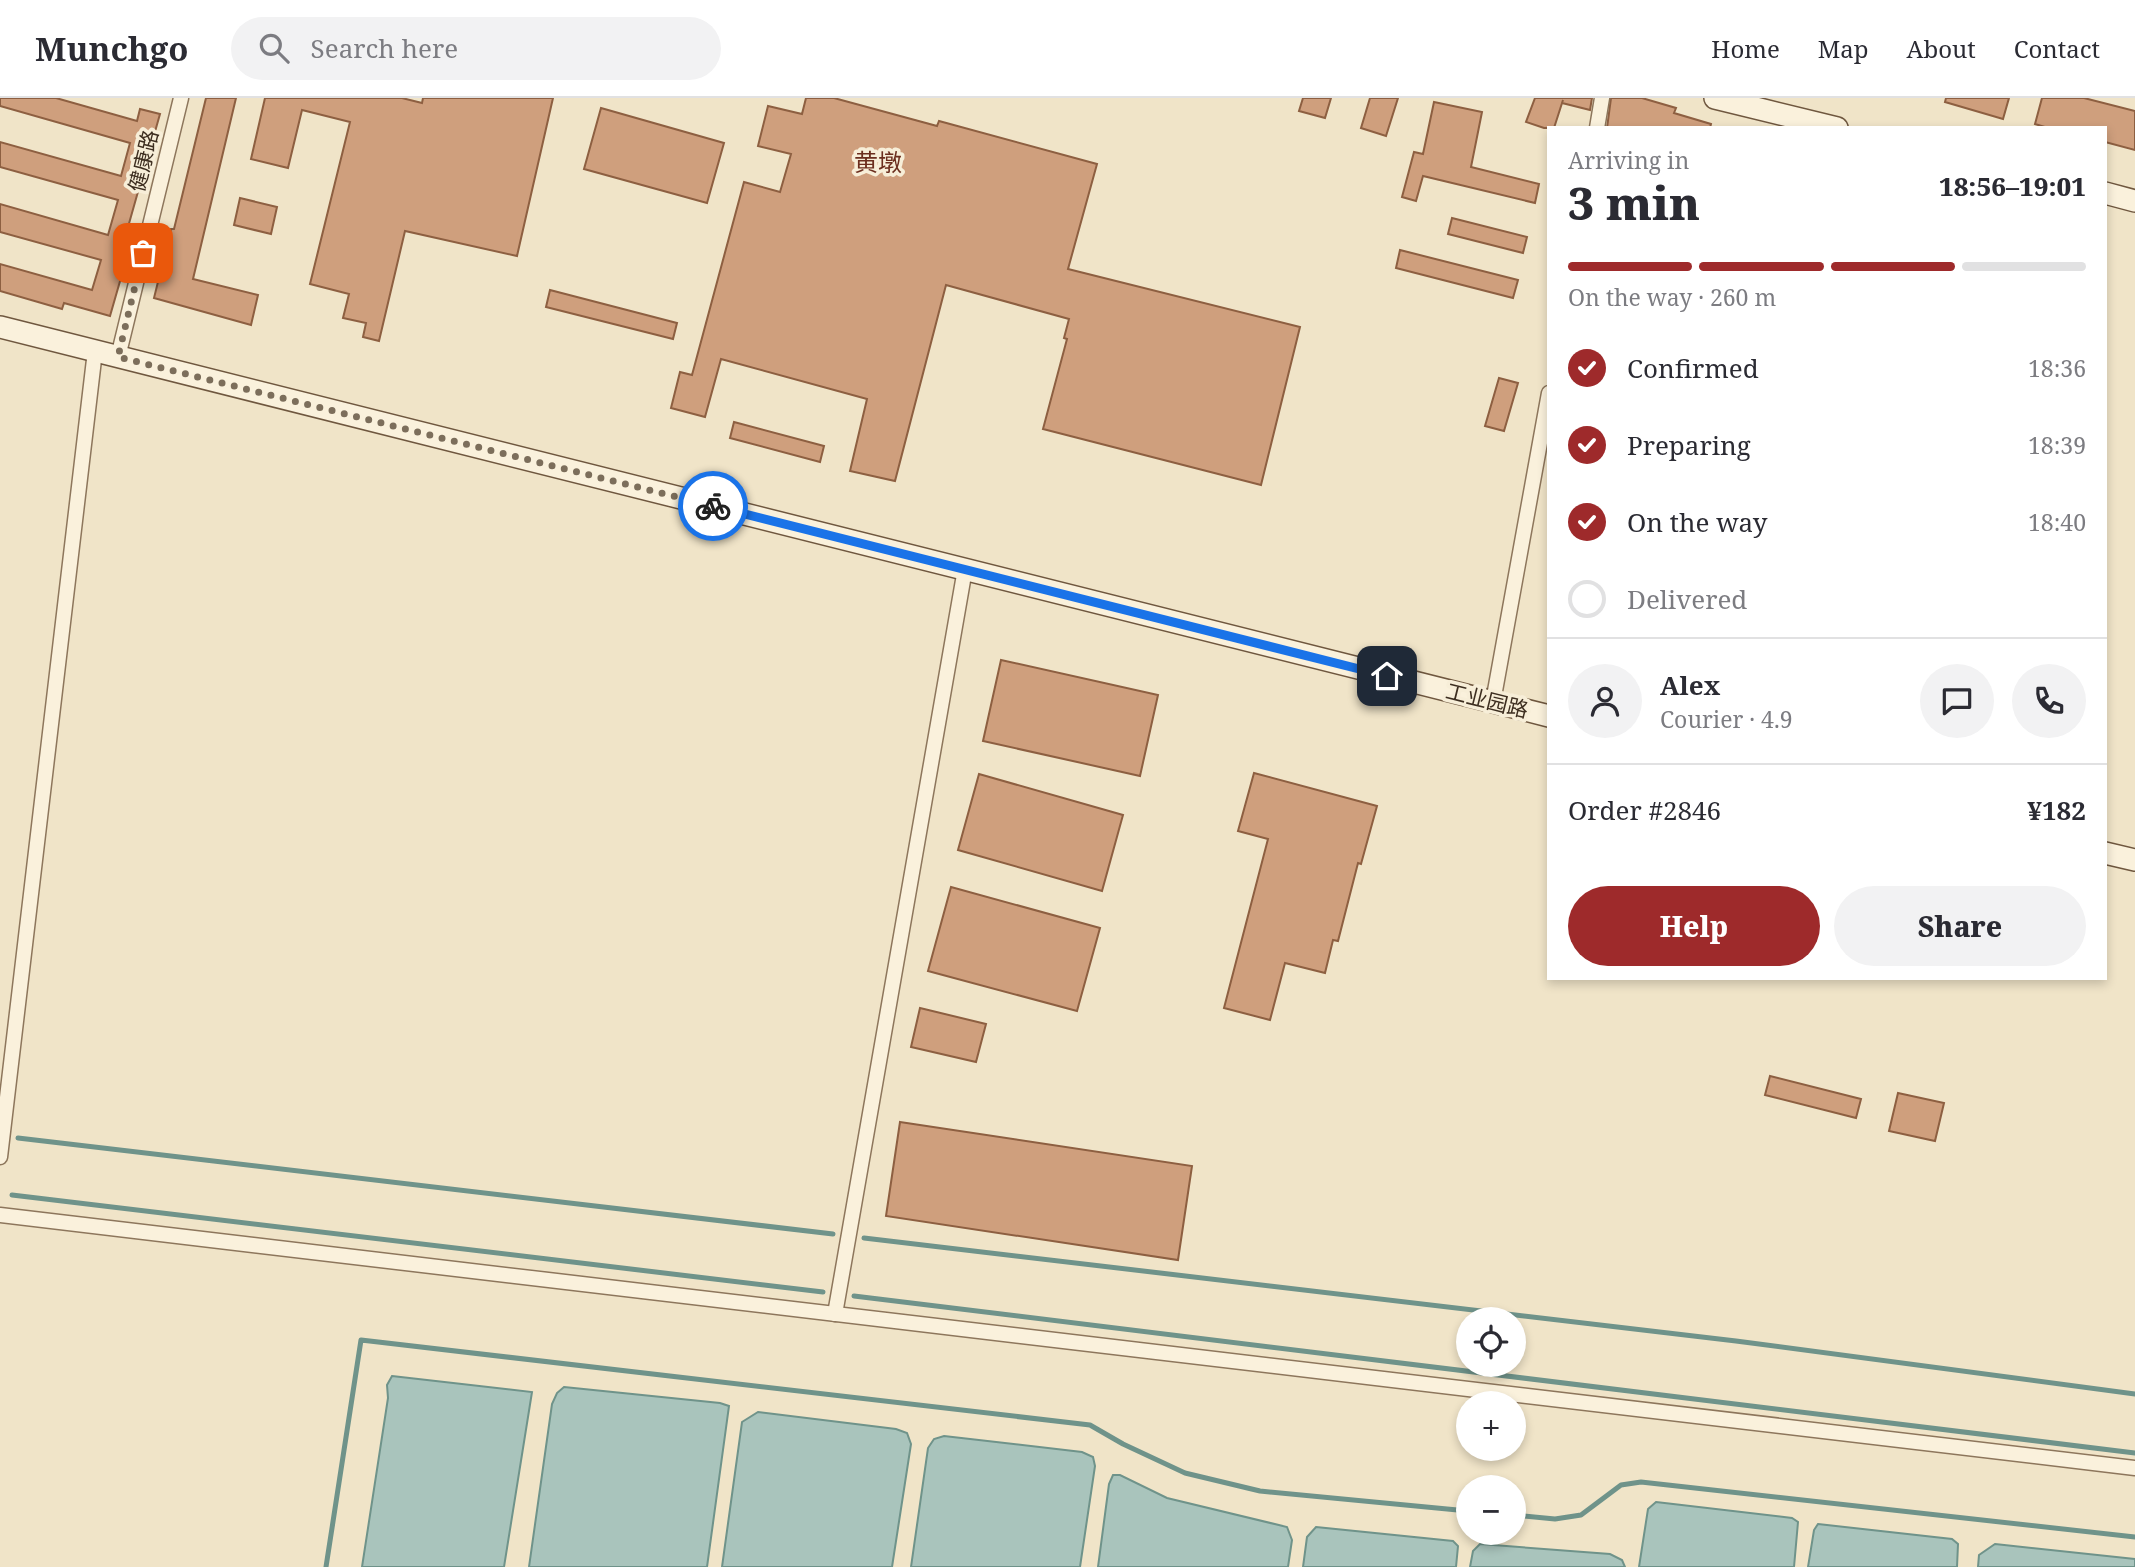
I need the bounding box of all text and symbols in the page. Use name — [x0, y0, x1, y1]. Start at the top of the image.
search box — [231, 17, 721, 80]
text: Munchgo — [35, 26, 189, 71]
icon: search — [255, 29, 293, 67]
text: Search here — [311, 30, 458, 66]
text: Home — [1711, 32, 1780, 65]
text: Map — [1818, 32, 1869, 65]
text: About — [1907, 32, 1976, 65]
text: Contact — [2014, 32, 2100, 65]
street label: 健康路 — [122, 127, 164, 195]
text: Arriving in — [1568, 144, 1689, 176]
district label: 黄墩 — [854, 145, 902, 178]
text: 18:56–19:01 — [1939, 168, 2086, 204]
text: 3 min — [1568, 171, 1700, 233]
pin — [113, 223, 173, 283]
icon: bag — [124, 234, 162, 272]
text: On the way · 260 m — [1568, 281, 1776, 313]
icon: check — [1568, 349, 1606, 387]
text: Confirmed — [1627, 350, 1759, 386]
text: 18:36 — [2028, 352, 2086, 384]
icon: check — [1568, 426, 1606, 464]
text: Preparing — [1627, 427, 1751, 463]
text: 18:39 — [2028, 429, 2086, 461]
courier — [678, 471, 748, 541]
icon: bike — [694, 487, 732, 525]
icon: check — [1568, 503, 1606, 541]
text: On the way — [1627, 504, 1767, 540]
text: 18:40 — [2028, 506, 2086, 538]
text: Delivered — [1627, 581, 1747, 617]
pin — [1357, 646, 1417, 706]
icon: home — [1368, 657, 1406, 695]
button: person — [1568, 664, 1642, 738]
button: chat — [1920, 664, 1994, 738]
button: phone — [2012, 664, 2086, 738]
text: Alex — [1660, 667, 1720, 703]
street label: 工业园路 — [1443, 676, 1531, 724]
text: Courier · 4.9 — [1660, 703, 1793, 735]
text: Order #2846 — [1568, 792, 1721, 828]
text: ¥182 — [2027, 792, 2086, 828]
button: Help — [1568, 886, 1820, 966]
button: Share — [1834, 886, 2086, 966]
map controls — [1456, 1307, 1526, 1545]
button: locate — [1456, 1307, 1526, 1377]
button: + — [1456, 1391, 1526, 1461]
button: − — [1456, 1475, 1526, 1545]

